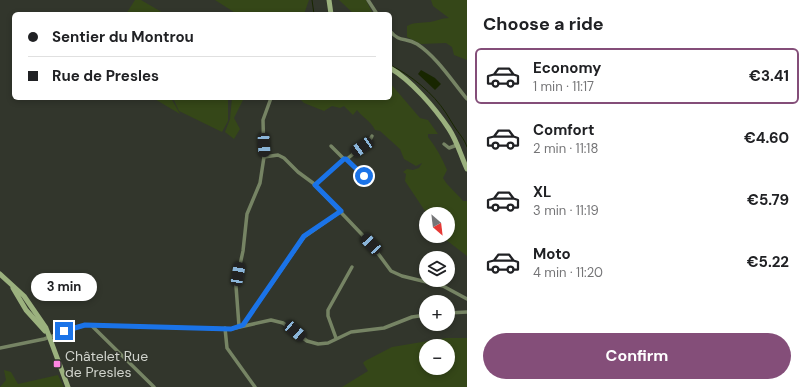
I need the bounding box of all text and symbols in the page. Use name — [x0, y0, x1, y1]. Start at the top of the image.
text: Choose a ride — [483, 12, 604, 36]
text: Sentier du Montrou — [52, 27, 194, 47]
icon: car — [485, 58, 521, 94]
text: Economy — [533, 58, 601, 78]
text: Rue de Presles — [52, 66, 159, 86]
text: €3.41 — [749, 66, 789, 86]
text: 1 min · 11:17 — [533, 78, 594, 95]
icon: car — [485, 120, 521, 156]
text: Comfort — [533, 120, 594, 140]
text: €4.60 — [744, 128, 789, 148]
car — [257, 133, 271, 157]
car — [349, 135, 375, 159]
text: 2 min · 11:18 — [533, 140, 598, 157]
route start — [355, 167, 373, 185]
icon: car — [485, 182, 521, 218]
text: XL — [533, 182, 551, 202]
text: €5.79 — [747, 190, 789, 210]
text: 3 min · 11:19 — [533, 202, 599, 219]
north arrow — [419, 207, 455, 243]
map controls — [419, 207, 455, 375]
car — [358, 231, 384, 257]
icon: car — [485, 244, 521, 280]
text: Moto — [533, 244, 571, 264]
button: layers — [419, 251, 455, 287]
text: €5.22 — [747, 252, 789, 272]
car — [230, 261, 246, 287]
text: 4 min · 11:20 — [533, 264, 603, 281]
callout: 3 min — [31, 273, 97, 301]
text: 3 min — [47, 278, 81, 295]
button: + — [419, 295, 455, 331]
car — [282, 319, 308, 343]
route end — [55, 322, 73, 340]
button: Confirm — [483, 333, 791, 379]
button: − — [419, 339, 455, 375]
place label: Châtelet Rue de Presles — [65, 347, 148, 381]
marker: Châtelet Rue de Presles — [52, 359, 62, 369]

